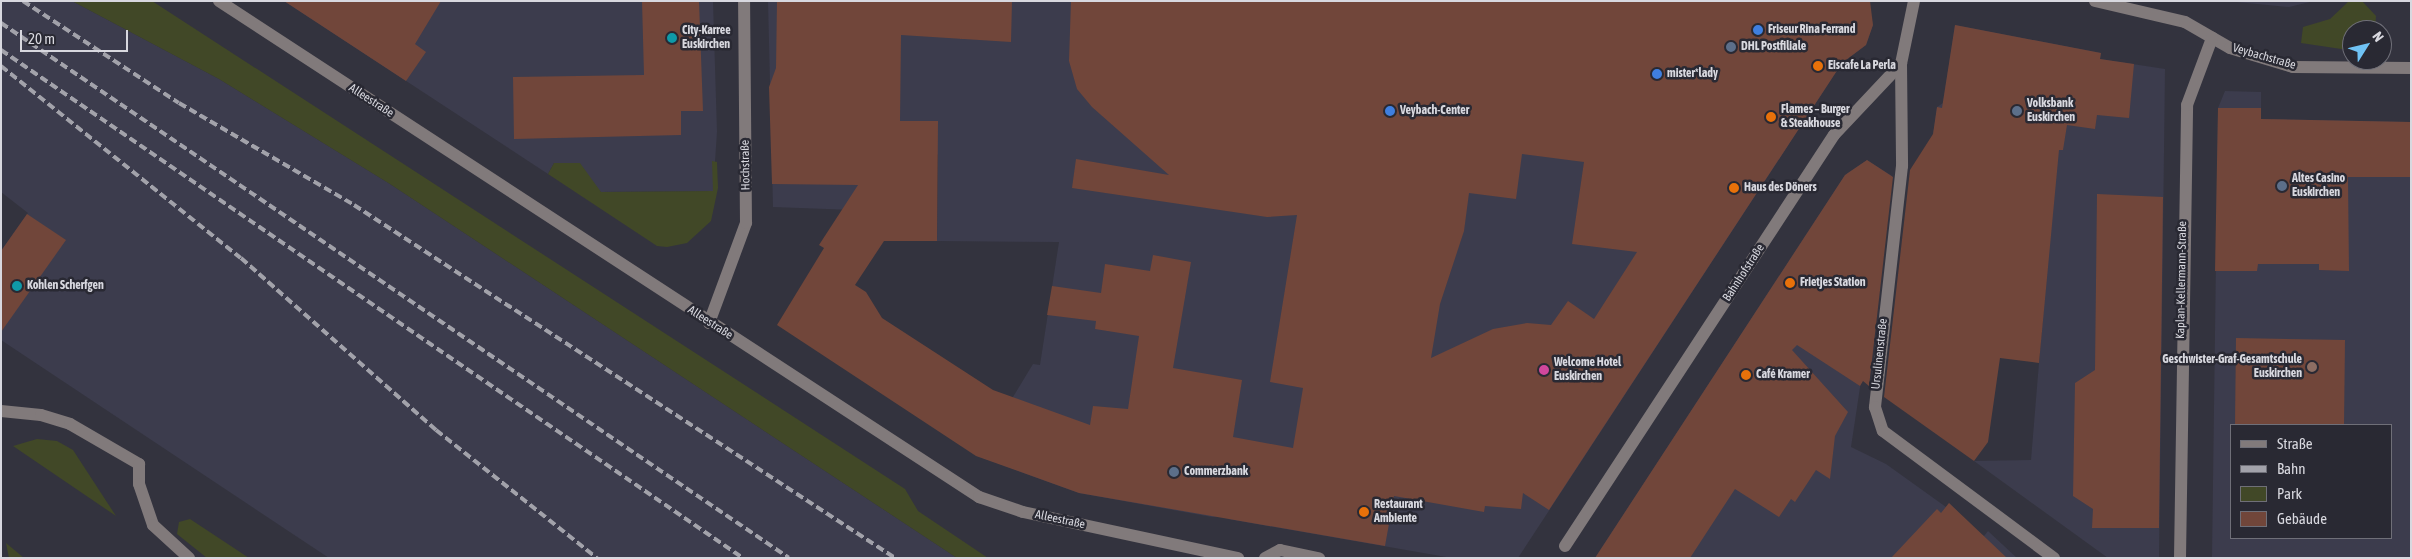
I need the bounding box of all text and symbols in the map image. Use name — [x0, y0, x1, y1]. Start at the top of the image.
scale bar — [22, 20, 130, 52]
north arrow — [2342, 20, 2392, 70]
place label: Friseur Rina Ferrand — [1768, 23, 1855, 37]
place label: City-Karree Euskirchen — [682, 24, 731, 52]
marker: Friseur Rina Ferrand — [1752, 24, 1764, 36]
text: N — [2369, 29, 2387, 45]
text: 20 m — [28, 30, 55, 47]
marker: City-Karree Euskirchen — [666, 32, 678, 44]
place label: DHL Postfiliale — [1741, 40, 1806, 54]
marker: DHL Postfiliale — [1725, 41, 1737, 53]
street label: Veybachstraße — [2231, 41, 2297, 73]
place label: Eiscafe La Perla — [1828, 59, 1896, 73]
marker: Eiscafe La Perla — [1812, 60, 1824, 72]
place label: mister*lady — [1667, 67, 1718, 81]
marker: mister*lady — [1651, 68, 1663, 80]
street label: Alleestraße — [346, 81, 396, 121]
place label: Volksbank Euskirchen — [2027, 97, 2075, 125]
place label: Flames – Burger & Steakhouse — [1781, 103, 1850, 131]
place label: Veybach-Center — [1400, 104, 1469, 118]
marker: Veybach-Center — [1384, 105, 1396, 117]
marker: Volksbank Euskirchen — [2011, 105, 2023, 117]
marker: Flames – Burger & Steakhouse — [1765, 111, 1777, 123]
street label: Hochstraße — [738, 140, 754, 190]
place label: Altes Casino Euskirchen — [2292, 172, 2345, 200]
marker: Altes Casino Euskirchen — [2276, 180, 2288, 192]
place label: Haus des Döners — [1744, 181, 1817, 195]
marker: Haus des Döners — [1728, 182, 1740, 194]
street label: Kaplan-Kellermann-Straße — [2174, 221, 2190, 339]
street label: Bahnhofstraße — [1720, 242, 1768, 304]
place label: Frietjes Station — [1800, 276, 1866, 290]
marker: Frietjes Station — [1784, 277, 1796, 289]
place label: Kohlen Scherfgen — [27, 279, 104, 293]
marker: Kohlen Scherfgen — [11, 280, 23, 292]
street label: Alleestraße — [685, 303, 735, 343]
street label: Ursulinenstraße — [1869, 318, 1891, 390]
place label: Geschwister-Graf-Gesamtschule Euskirchen — [2162, 353, 2302, 381]
place label: Welcome Hotel Euskirchen — [1554, 356, 1621, 384]
marker: Geschwister-Graf-Gesamtschule Euskirchen — [2306, 361, 2318, 373]
marker: Welcome Hotel Euskirchen — [1538, 364, 1550, 376]
place label: Café Kramer — [1756, 368, 1810, 382]
marker: Café Kramer — [1740, 369, 1752, 381]
legend — [2230, 424, 2392, 539]
text: Straße — [2277, 435, 2313, 452]
text: Bahn — [2277, 460, 2306, 477]
place label: Commerzbank — [1184, 465, 1248, 479]
marker: Commerzbank — [1168, 466, 1180, 478]
text: Park — [2277, 485, 2302, 502]
place label: Restaurant Ambiente — [1374, 498, 1423, 526]
marker: Restaurant Ambiente — [1358, 506, 1370, 518]
street label: Alleestraße — [1034, 508, 1086, 532]
text: Gebäude — [2277, 510, 2327, 527]

